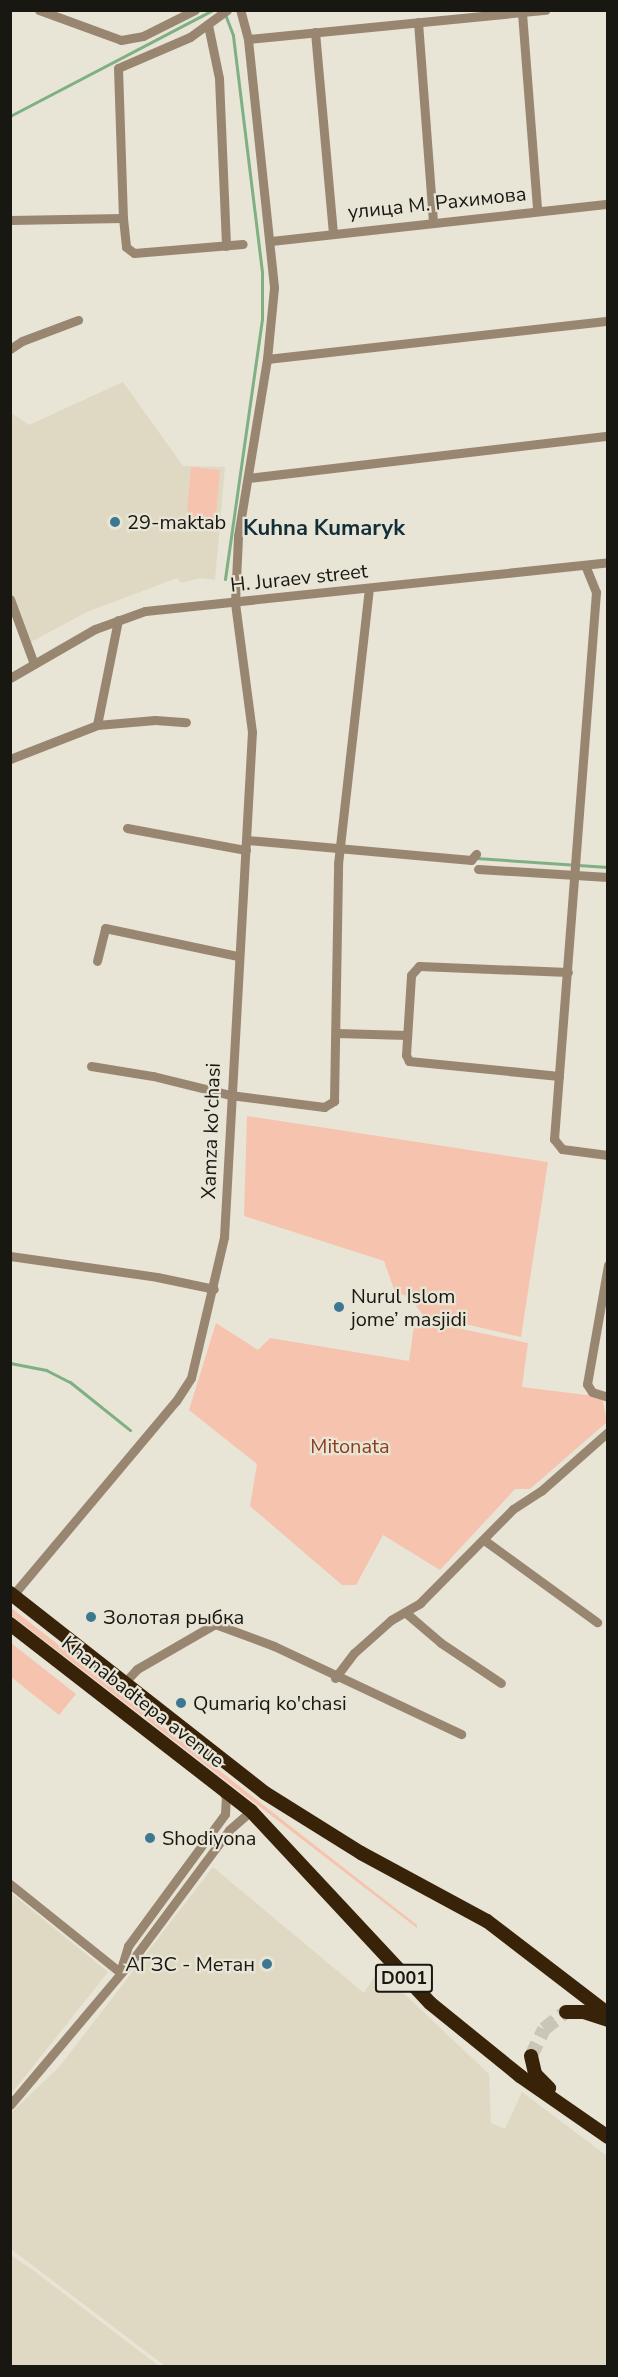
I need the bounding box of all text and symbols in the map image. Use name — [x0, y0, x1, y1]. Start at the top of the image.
street label: улица М. Рахимова — [346, 182, 528, 224]
place label: 29-maktab — [127, 510, 226, 534]
marker: 29-maktab — [108, 515, 122, 529]
district label: Kuhna Kumaryk — [243, 516, 405, 542]
street label: H. Juraev street — [229, 559, 369, 597]
street label: Xamza ko'chasi — [197, 1062, 225, 1200]
place label: Nurul Islom jome’ masjidi — [351, 1284, 467, 1331]
marker: Nurul Islom jome’ masjidi — [332, 1300, 346, 1314]
park label: Mitonata — [310, 1434, 390, 1458]
place label: Золотая рыбка — [103, 1605, 244, 1629]
marker: Золотая рыбка — [84, 1610, 98, 1624]
street label: Khanabadtepa avenue — [57, 1631, 229, 1773]
place label: Qumariq ko'chasi — [193, 1691, 347, 1715]
marker: Qumariq ko'chasi — [174, 1696, 188, 1710]
place label: Shodiyona — [162, 1826, 256, 1850]
marker: Shodiyona — [143, 1831, 157, 1845]
place label: АГЗС - Метан — [125, 1952, 255, 1976]
marker: АГЗС - Метан — [260, 1957, 274, 1971]
road number: D001 — [374, 1963, 434, 1993]

